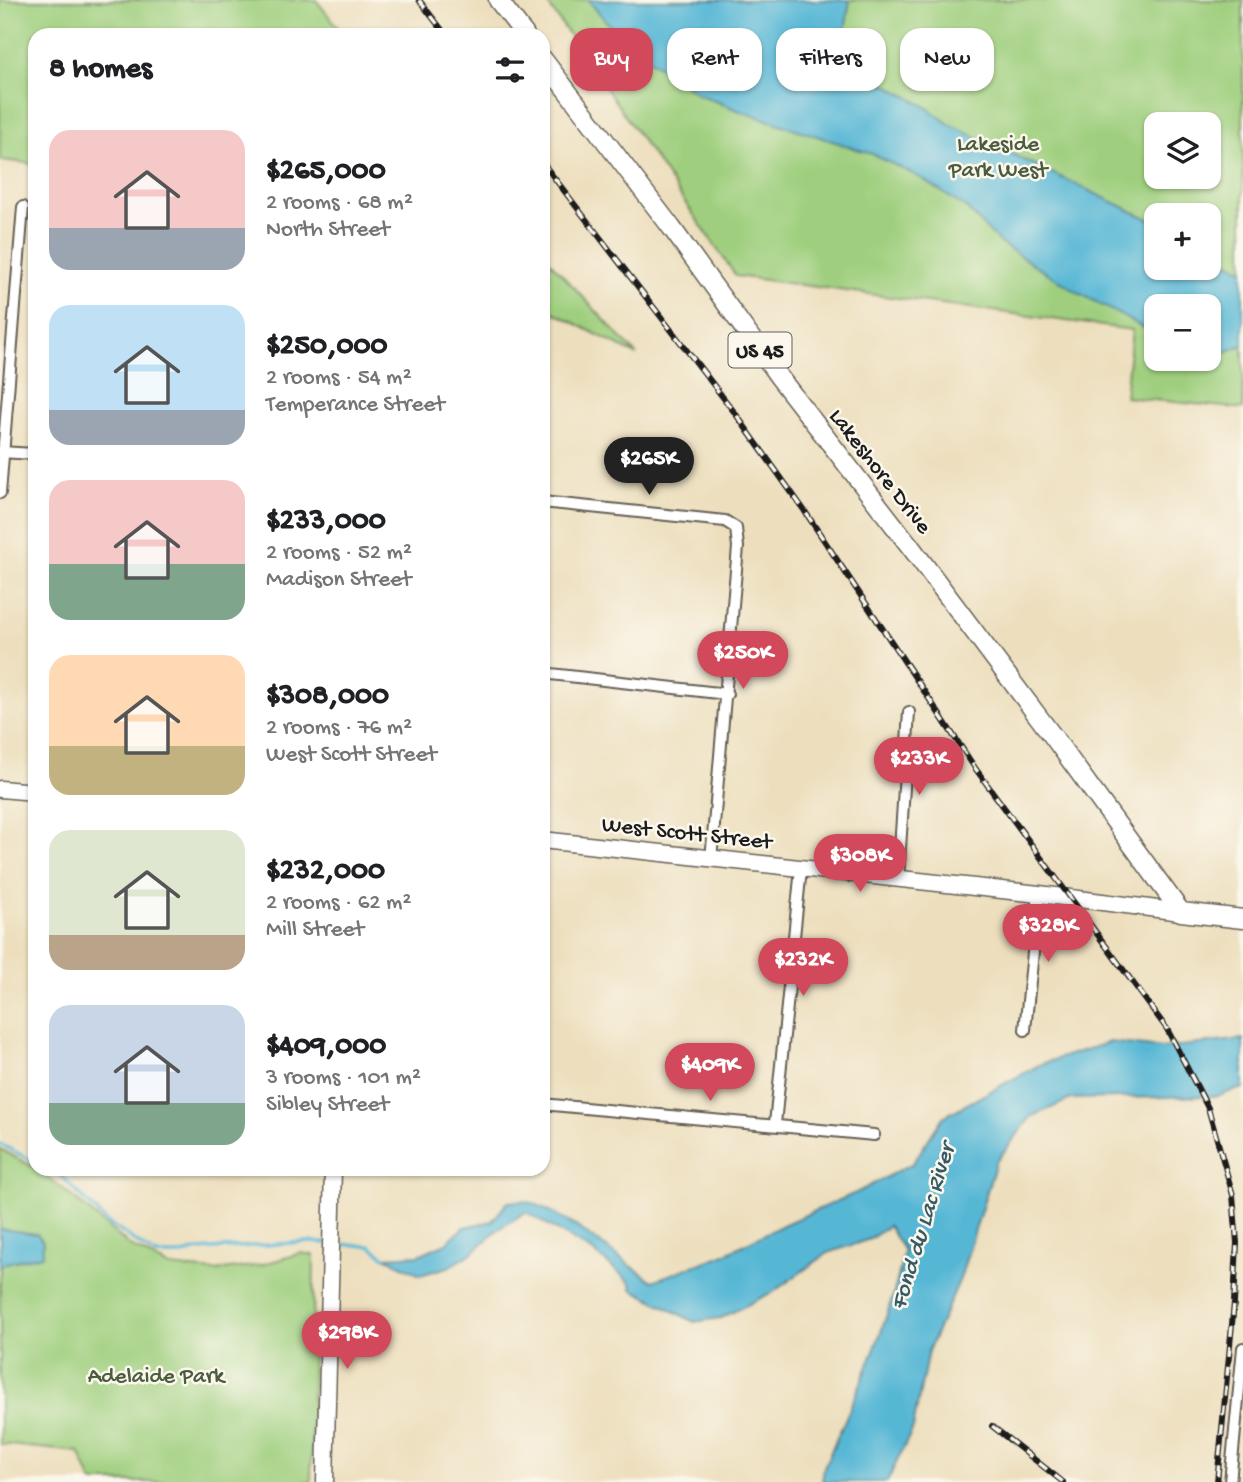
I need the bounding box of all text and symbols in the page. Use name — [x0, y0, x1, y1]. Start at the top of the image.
chip: Buy — [570, 28, 653, 91]
chip: Rent — [667, 28, 762, 91]
chip: Filters — [776, 28, 886, 91]
chip: New — [900, 28, 994, 91]
icon: filters — [491, 51, 529, 89]
text: 8 homes — [49, 53, 152, 88]
map controls — [1144, 112, 1221, 371]
button: layers — [1144, 112, 1221, 189]
park label: Lakeside Park West — [948, 132, 1049, 185]
text: $265,000 — [266, 155, 386, 190]
icon: home — [105, 158, 189, 242]
text: 2 rooms · 68 m² — [266, 190, 413, 217]
button: + — [1144, 203, 1221, 280]
text: North Street — [266, 217, 390, 244]
button: − — [1144, 294, 1221, 371]
text: $250,000 — [266, 330, 388, 365]
road number: US 45 — [728, 332, 792, 368]
icon: home — [105, 333, 189, 417]
text: 2 rooms · 54 m² — [266, 365, 412, 392]
text: Temperance Street — [266, 392, 445, 419]
street label: Lakeshore Drive — [822, 404, 937, 541]
pin: $265K — [600, 438, 698, 497]
text: $265K — [620, 446, 678, 473]
text: $233,000 — [266, 505, 386, 540]
icon: home — [105, 508, 189, 592]
text: 2 rooms · 52 m² — [266, 540, 412, 567]
text: Madison Street — [266, 567, 411, 594]
pin: $250K — [694, 632, 792, 691]
text: $250K — [713, 640, 773, 667]
text: $308,000 — [266, 680, 389, 715]
icon: home — [105, 683, 189, 767]
text: 2 rooms · 76 m² — [266, 715, 412, 742]
pin: $233K — [870, 738, 968, 797]
text: West Scott Street — [266, 742, 437, 769]
text: $233K — [890, 746, 948, 773]
street label: West Scott Street — [600, 812, 775, 857]
pin: $308K — [811, 834, 909, 894]
text: $308K — [830, 843, 890, 870]
text: $232,000 — [266, 855, 385, 890]
icon: home — [105, 858, 189, 942]
text: 2 rooms · 62 m² — [266, 890, 411, 917]
pin: $328K — [999, 904, 1097, 964]
text: $328K — [1019, 913, 1077, 940]
text: Mill Street — [266, 917, 364, 944]
pin: $232K — [754, 939, 852, 998]
text: $232K — [774, 947, 832, 974]
text: $409,000 — [266, 1030, 386, 1065]
icon: home — [105, 1033, 189, 1117]
pin: $409K — [661, 1044, 759, 1103]
text: $409K — [681, 1052, 739, 1079]
text: 3 rooms · 101 m² — [266, 1065, 421, 1092]
text: Sibley Street — [266, 1092, 389, 1119]
water label: Fond du Lac River — [885, 1136, 965, 1314]
pin: $298K — [298, 1312, 396, 1371]
text: $298K — [318, 1320, 376, 1347]
park label: Adelaide Park — [88, 1364, 227, 1391]

